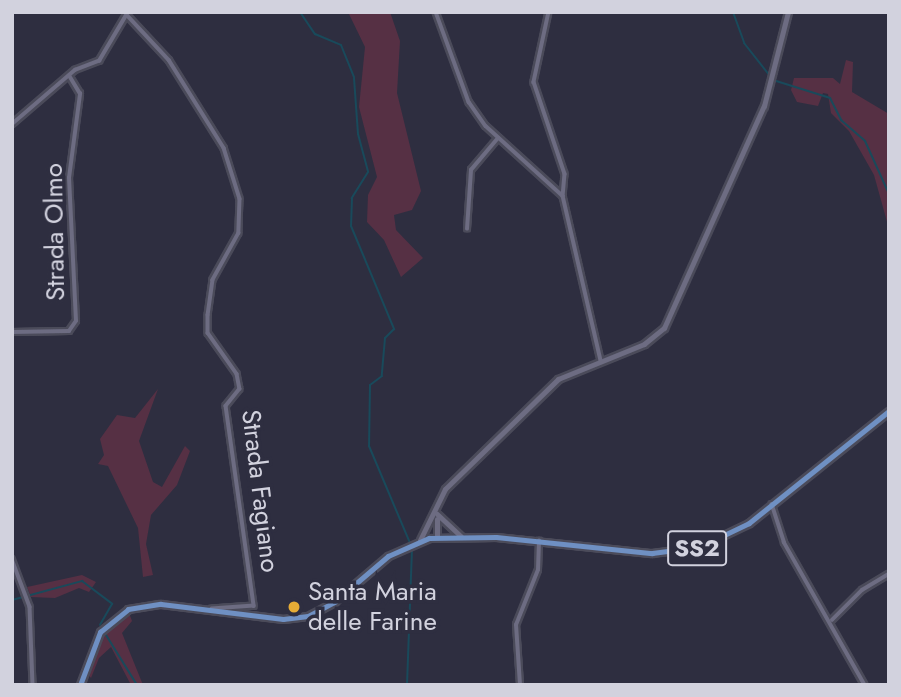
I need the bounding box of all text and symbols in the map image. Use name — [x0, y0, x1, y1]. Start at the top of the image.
street label: Strada Olmo — [38, 163, 72, 301]
street label: Strada Fagiano — [235, 408, 285, 574]
road number: SS2 — [666, 528, 728, 568]
place label: Santa Maria delle Farine — [308, 576, 437, 638]
marker: Santa Maria delle Farine — [286, 599, 302, 615]

